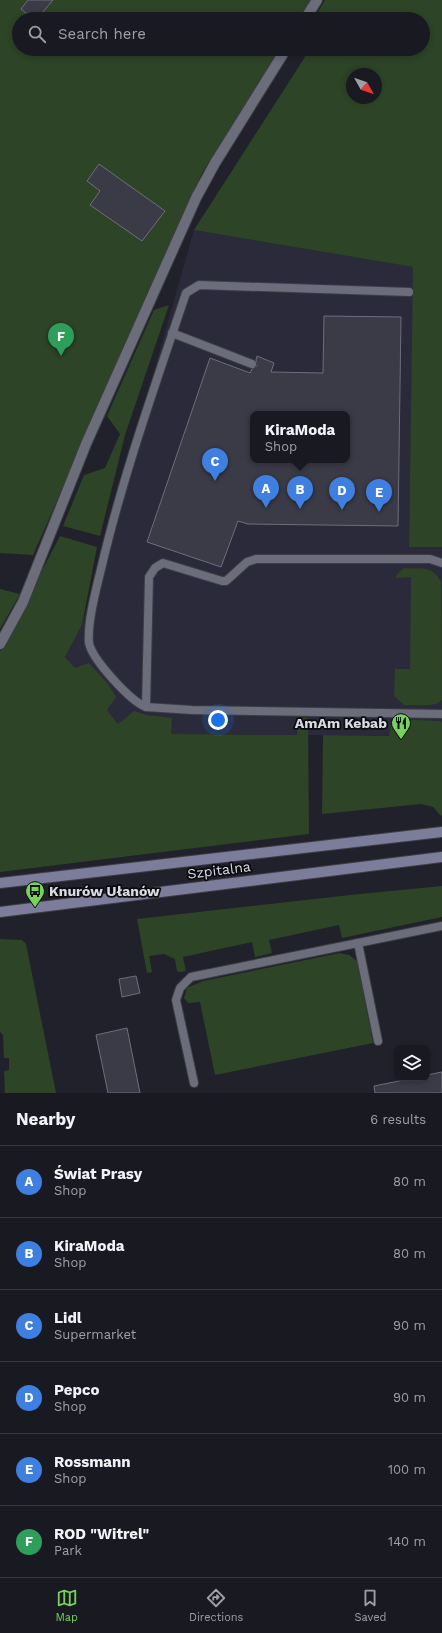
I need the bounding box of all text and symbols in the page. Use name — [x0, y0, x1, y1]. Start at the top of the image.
search box — [12, 12, 430, 56]
icon: search — [26, 23, 48, 45]
text: Search here — [58, 25, 146, 43]
north arrow — [346, 68, 382, 104]
pin: F — [48, 323, 74, 356]
popup — [250, 411, 350, 463]
text: KiraModa — [265, 421, 335, 439]
text: Shop — [265, 439, 297, 454]
pin: C — [202, 448, 228, 481]
pin: A — [253, 475, 279, 508]
pin: B — [287, 476, 313, 509]
pin: D — [329, 477, 355, 510]
pin: E — [366, 479, 392, 512]
your location — [208, 710, 228, 730]
restaurant icon: AmAm Kebab — [390, 712, 412, 740]
place label: AmAm Kebab — [295, 715, 387, 731]
street label: Szpitalna — [186, 858, 252, 882]
bus stop icon: Knurów Ułanów — [24, 880, 46, 908]
place label: Knurów Ułanów — [49, 883, 160, 899]
map controls — [394, 1045, 430, 1081]
button: layers — [394, 1045, 430, 1081]
text: Nearby — [16, 1109, 75, 1129]
text: 6 results — [370, 1112, 426, 1127]
text: Świat Prasy — [54, 1165, 142, 1183]
text: A — [25, 1174, 33, 1189]
text: 80 m — [393, 1174, 426, 1189]
text: Shop — [54, 1183, 86, 1198]
text: KiraModa — [54, 1237, 125, 1255]
text: B — [25, 1246, 33, 1261]
text: 80 m — [393, 1246, 426, 1261]
text: Shop — [54, 1255, 86, 1270]
text: Lidl — [54, 1309, 82, 1327]
text: C — [25, 1318, 33, 1333]
text: 90 m — [393, 1318, 426, 1333]
text: Supermarket — [54, 1327, 136, 1342]
text: Pepco — [54, 1381, 99, 1399]
text: D — [24, 1390, 34, 1405]
text: 90 m — [393, 1390, 426, 1405]
text: Shop — [54, 1399, 86, 1414]
text: Rossmann — [54, 1453, 131, 1471]
text: E — [25, 1462, 33, 1477]
text: 100 m — [388, 1462, 426, 1477]
text: Shop — [54, 1471, 86, 1486]
text: ROD "Witrel" — [54, 1525, 149, 1543]
text: F — [25, 1534, 33, 1549]
text: 140 m — [388, 1534, 426, 1549]
text: Park — [54, 1543, 82, 1558]
tab: Map — [56, 1587, 78, 1624]
tab: Directions — [189, 1587, 243, 1624]
tab: Saved — [354, 1587, 386, 1624]

